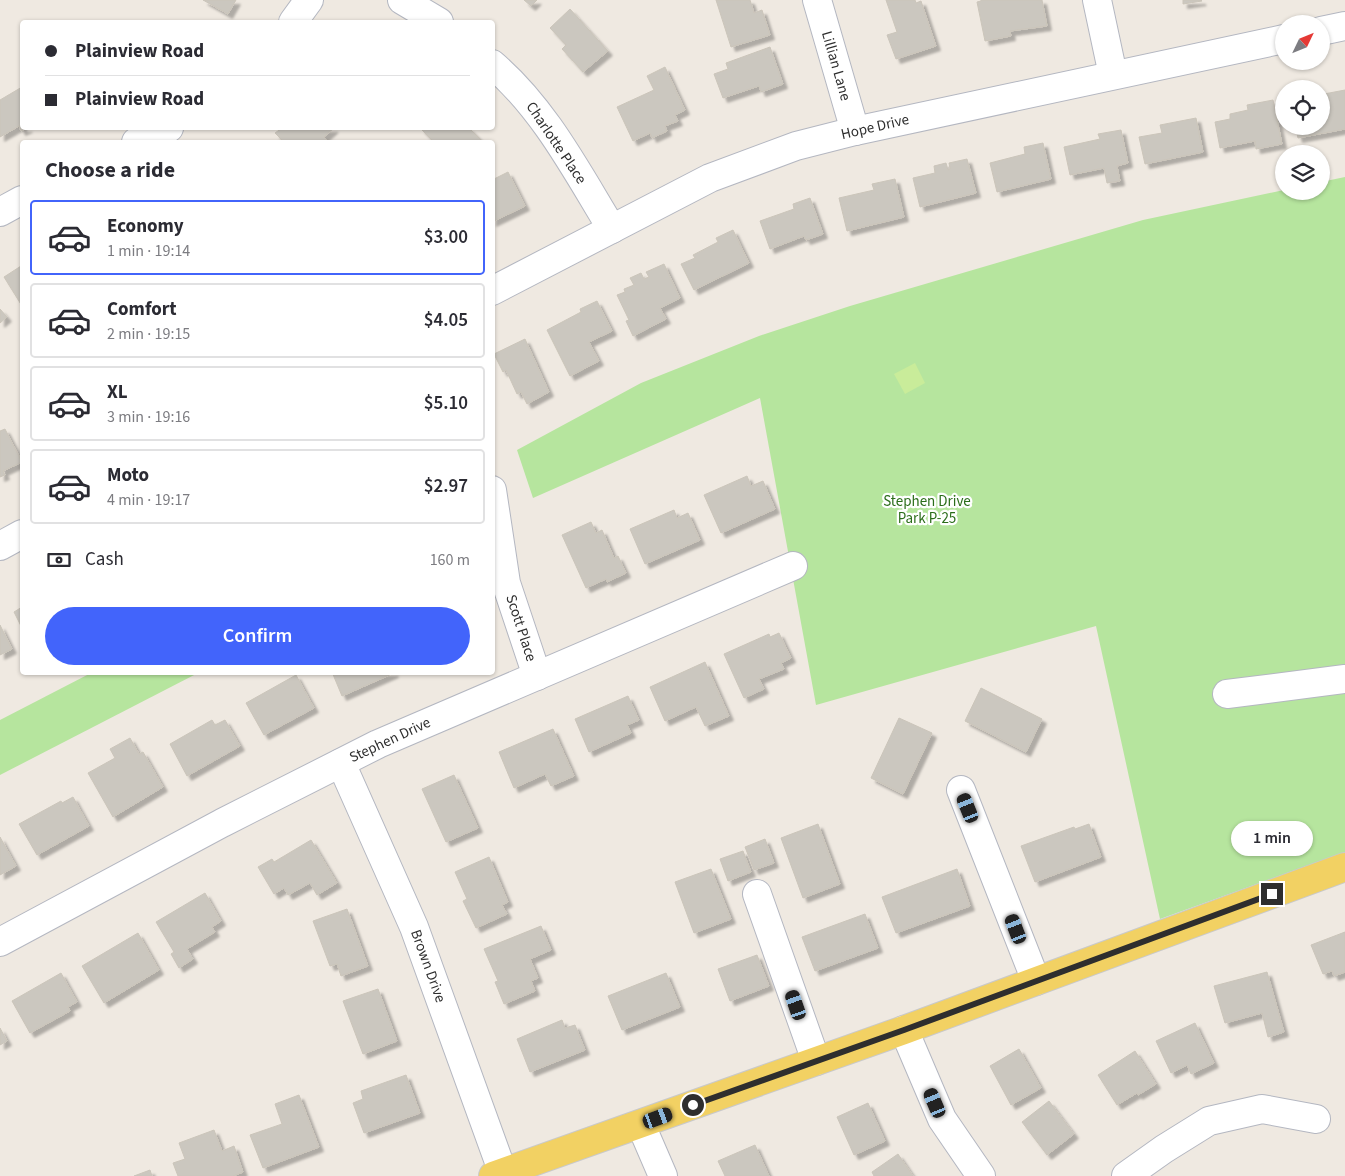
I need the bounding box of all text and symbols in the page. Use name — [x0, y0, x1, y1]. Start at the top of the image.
north arrow — [1275, 15, 1330, 70]
map controls — [1275, 15, 1330, 200]
street label: Lillian Lane — [816, 29, 856, 103]
text: Plainview Road — [75, 38, 204, 65]
button: locate — [1275, 80, 1330, 135]
text: Plainview Road — [75, 86, 204, 113]
street label: Charlotte Place — [521, 98, 591, 188]
street label: Hope Drive — [839, 109, 911, 145]
button: layers — [1275, 145, 1330, 200]
text: Choose a ride — [45, 154, 175, 186]
text: Economy — [107, 213, 184, 240]
icon: car — [47, 215, 92, 260]
text: $3.00 — [424, 224, 468, 251]
text: 1 min · 19:14 — [107, 240, 190, 262]
text: Comfort — [107, 296, 177, 323]
icon: car — [47, 298, 92, 343]
text: $4.05 — [424, 307, 468, 334]
text: 2 min · 19:15 — [107, 323, 190, 345]
text: XL — [107, 379, 128, 406]
icon: car — [47, 381, 92, 426]
text: $5.10 — [424, 390, 468, 417]
text: 3 min · 19:16 — [107, 406, 190, 428]
text: Moto — [107, 462, 149, 489]
icon: car — [47, 464, 92, 509]
text: $2.97 — [424, 473, 468, 500]
text: 4 min · 19:17 — [107, 489, 190, 511]
park label: Stephen Drive Park P-25 — [883, 491, 971, 529]
icon: cash — [45, 546, 73, 574]
text: Cash — [85, 546, 124, 573]
text: 160 m — [430, 549, 470, 571]
street label: Scott Place — [500, 592, 542, 664]
button: Confirm — [45, 607, 470, 665]
street label: Stephen Drive — [346, 712, 434, 768]
car — [955, 791, 980, 825]
callout: 1 min — [1231, 822, 1313, 856]
text: 1 min — [1253, 827, 1291, 849]
route end — [1261, 883, 1283, 905]
car — [1003, 912, 1028, 946]
street label: Brown Drive — [405, 926, 451, 1006]
car — [784, 988, 807, 1022]
car — [922, 1086, 947, 1120]
route start — [682, 1094, 704, 1116]
car — [641, 1106, 674, 1130]

